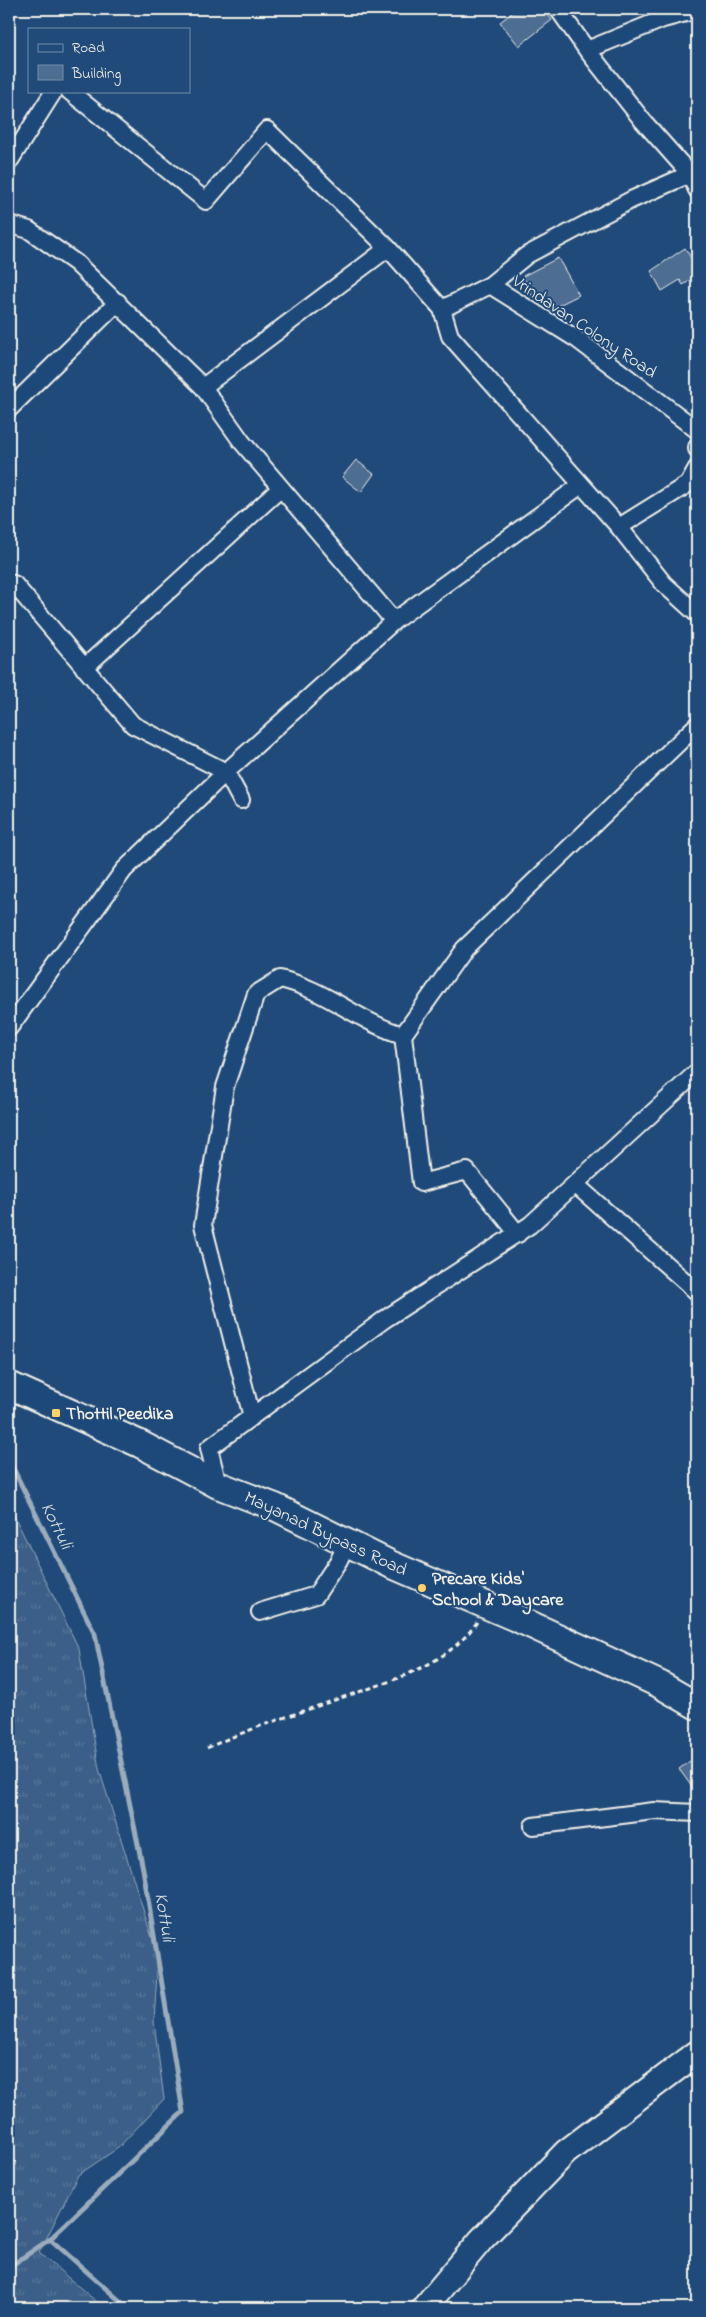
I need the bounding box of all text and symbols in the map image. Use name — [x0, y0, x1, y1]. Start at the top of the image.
legend — [28, 28, 190, 92]
text: Road — [72, 37, 105, 59]
text: Building — [71, 63, 121, 86]
street label: Vrindavan Colony Road — [505, 269, 661, 386]
place label: Thottil Peedika — [66, 1402, 174, 1428]
marker: Thottil Peedika — [50, 1407, 62, 1419]
street label: Mayanad Bypass Road — [239, 1486, 411, 1584]
water label: Kottuli — [33, 1498, 79, 1556]
place label: Precare Kids' School & Daycare — [432, 1567, 564, 1615]
marker: Precare Kids' School & Daycare — [416, 1582, 428, 1594]
water label: Kottuli — [146, 1891, 181, 1945]

